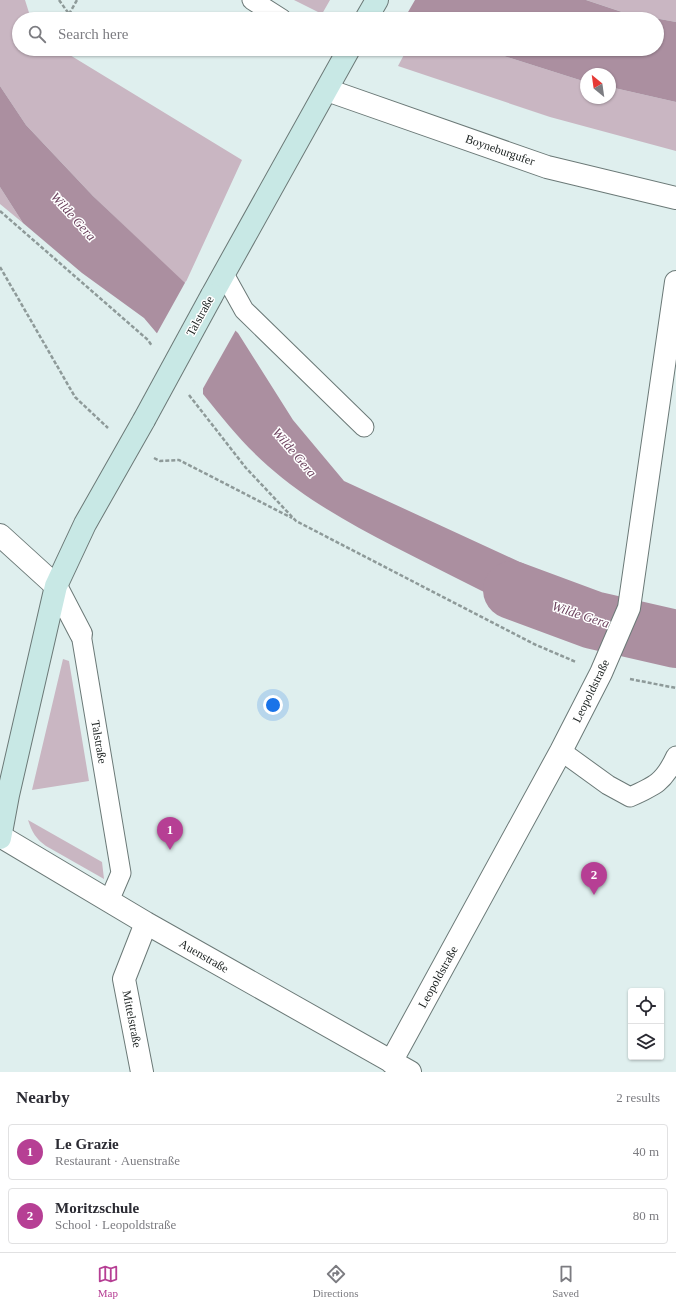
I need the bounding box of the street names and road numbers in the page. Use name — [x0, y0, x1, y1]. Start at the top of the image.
street label: Boyneburgufer — [463, 132, 537, 168]
street label: Talstraße — [183, 293, 217, 339]
street label: Leopoldstraße — [570, 657, 612, 725]
street label: Talstraße — [88, 719, 110, 765]
street label: Auenstraße — [177, 936, 231, 976]
street label: Leopoldstraße — [415, 944, 461, 1010]
street label: Mittelstraße — [120, 989, 144, 1049]

